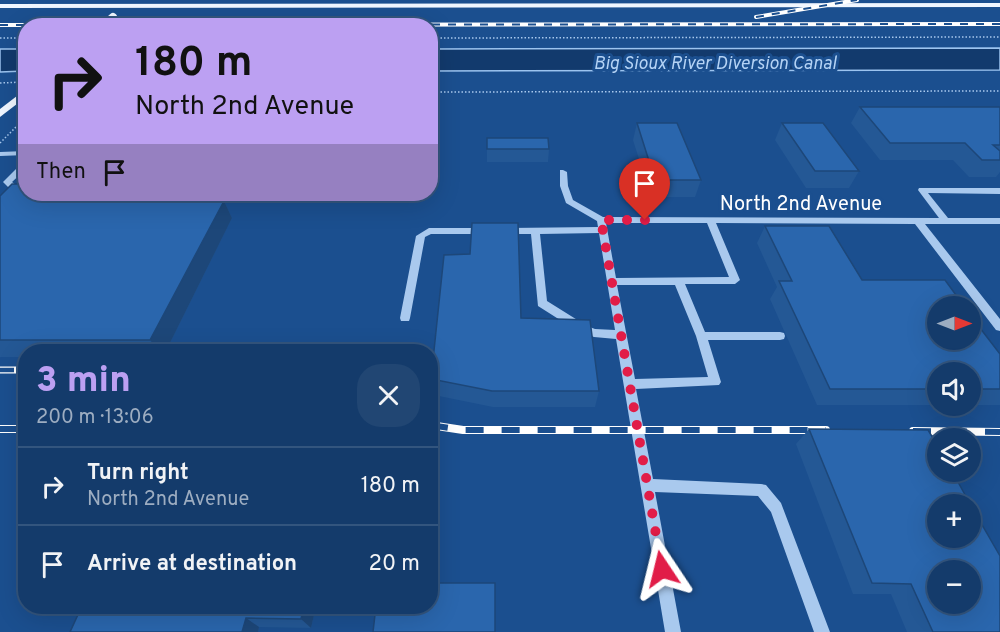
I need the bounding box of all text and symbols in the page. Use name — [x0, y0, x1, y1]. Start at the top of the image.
text: 180 m — [135, 38, 252, 91]
icon: right — [36, 42, 114, 120]
water label: Big Sioux River Diversion Canal — [594, 53, 838, 76]
text: North 2nd Avenue — [135, 90, 354, 124]
icon: arrive — [98, 156, 131, 189]
pin — [619, 158, 670, 220]
text: Then — [36, 159, 86, 186]
icon: arrive — [628, 167, 661, 200]
street label: North 2nd Avenue — [720, 192, 882, 218]
north arrow — [927, 296, 981, 350]
map controls — [927, 296, 981, 614]
text: 3 min — [36, 359, 131, 405]
button: sound — [927, 362, 981, 416]
button: close — [357, 364, 420, 427]
text: 200 m · 13:06 — [36, 405, 154, 431]
button: layers — [927, 428, 981, 482]
text: Turn right — [87, 460, 189, 487]
icon: right — [36, 470, 69, 503]
text: 180 m — [361, 473, 420, 500]
text: North 2nd Avenue — [87, 487, 249, 513]
button: + — [927, 494, 981, 548]
position arrow — [630, 537, 694, 601]
icon: arrive — [36, 548, 69, 581]
text: Arrive at destination — [87, 551, 297, 578]
text: 20 m — [369, 551, 420, 578]
button: − — [927, 560, 981, 614]

